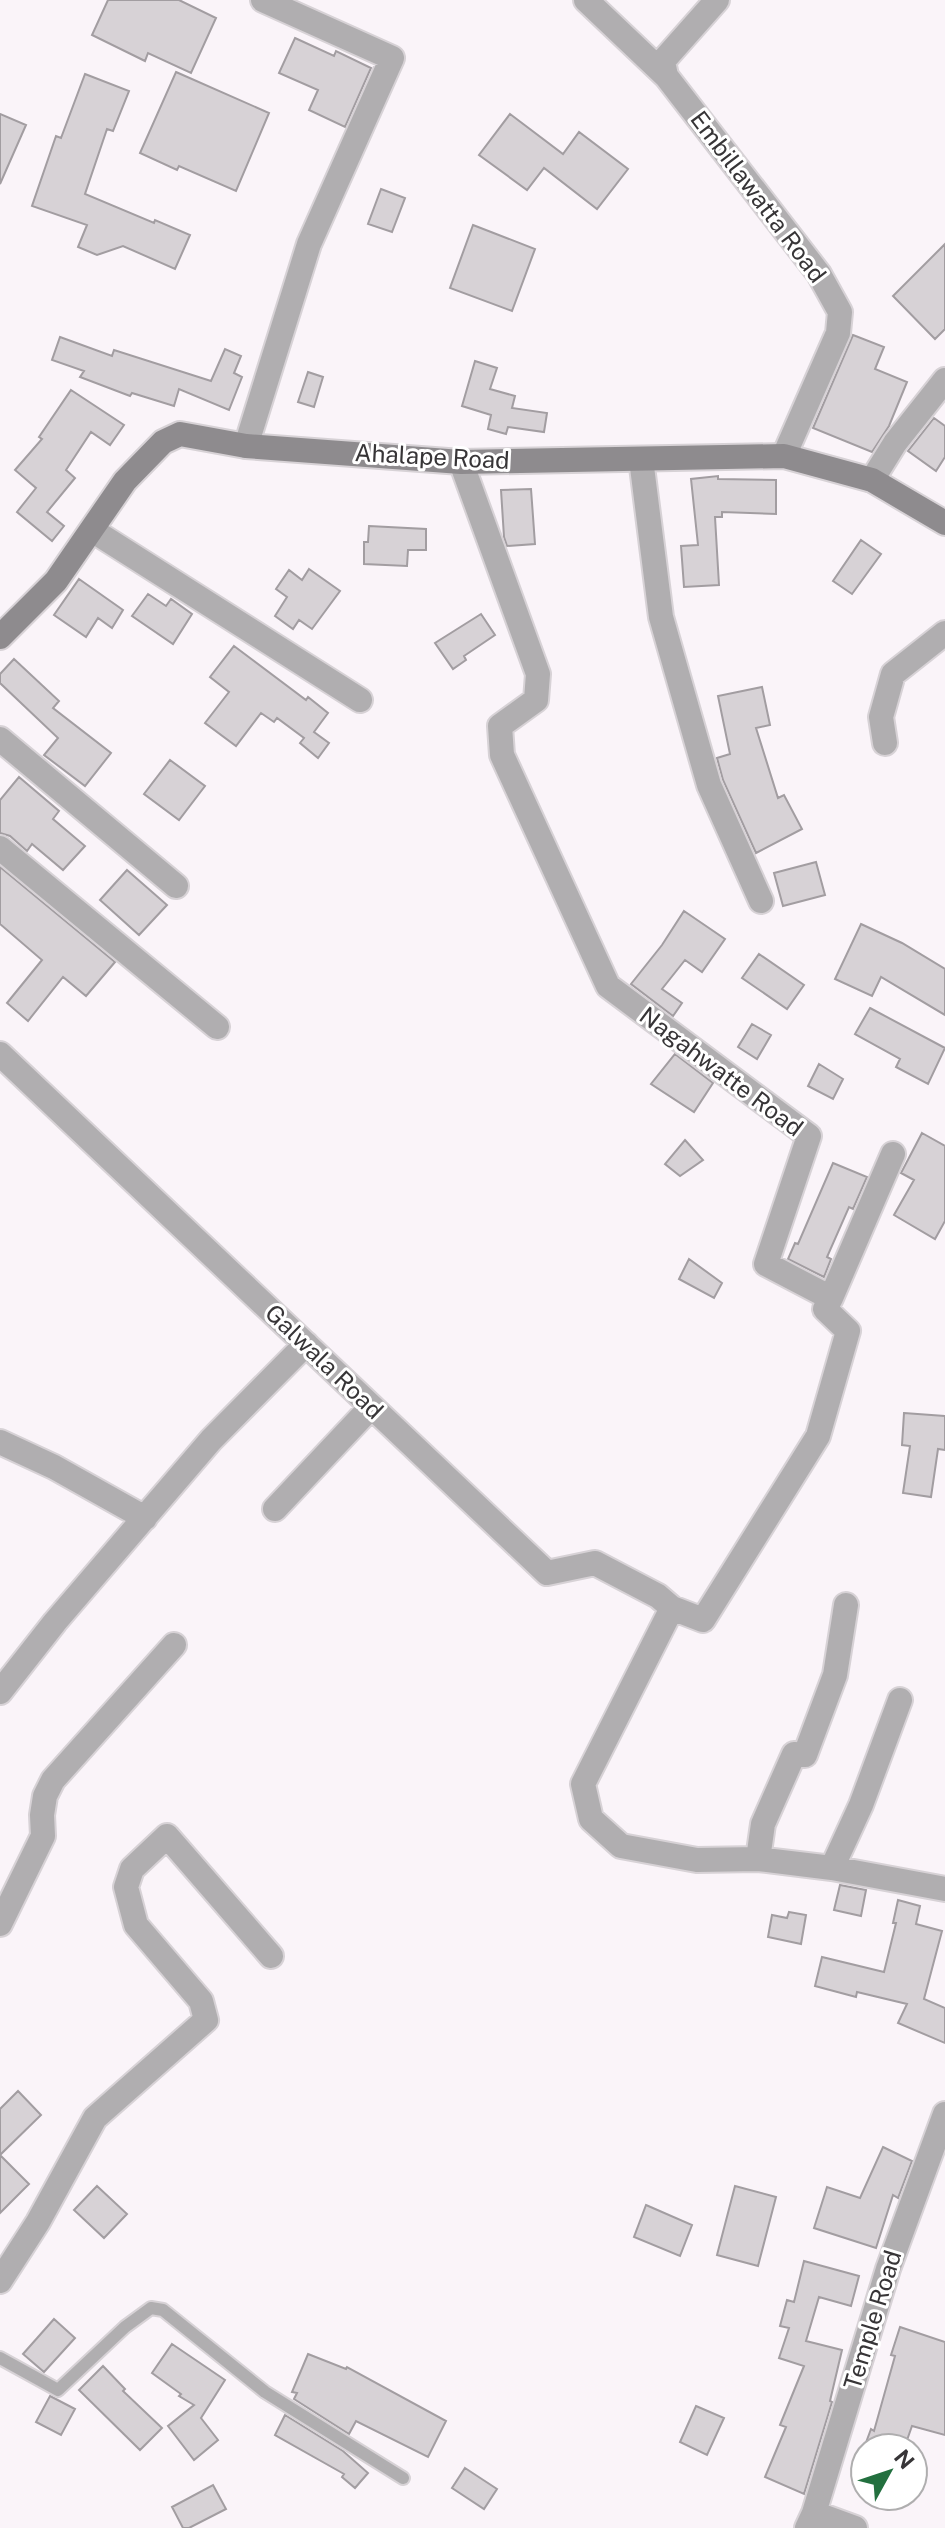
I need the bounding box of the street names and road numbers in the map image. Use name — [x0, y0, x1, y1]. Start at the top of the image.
street label: Embillawatta Road — [685, 105, 832, 288]
street label: Ahalape Road — [354, 438, 510, 474]
street label: Nagahwatte Road — [634, 1001, 809, 1142]
street label: Galwala Road — [260, 1298, 389, 1424]
street label: Temple Road — [838, 2247, 906, 2393]

